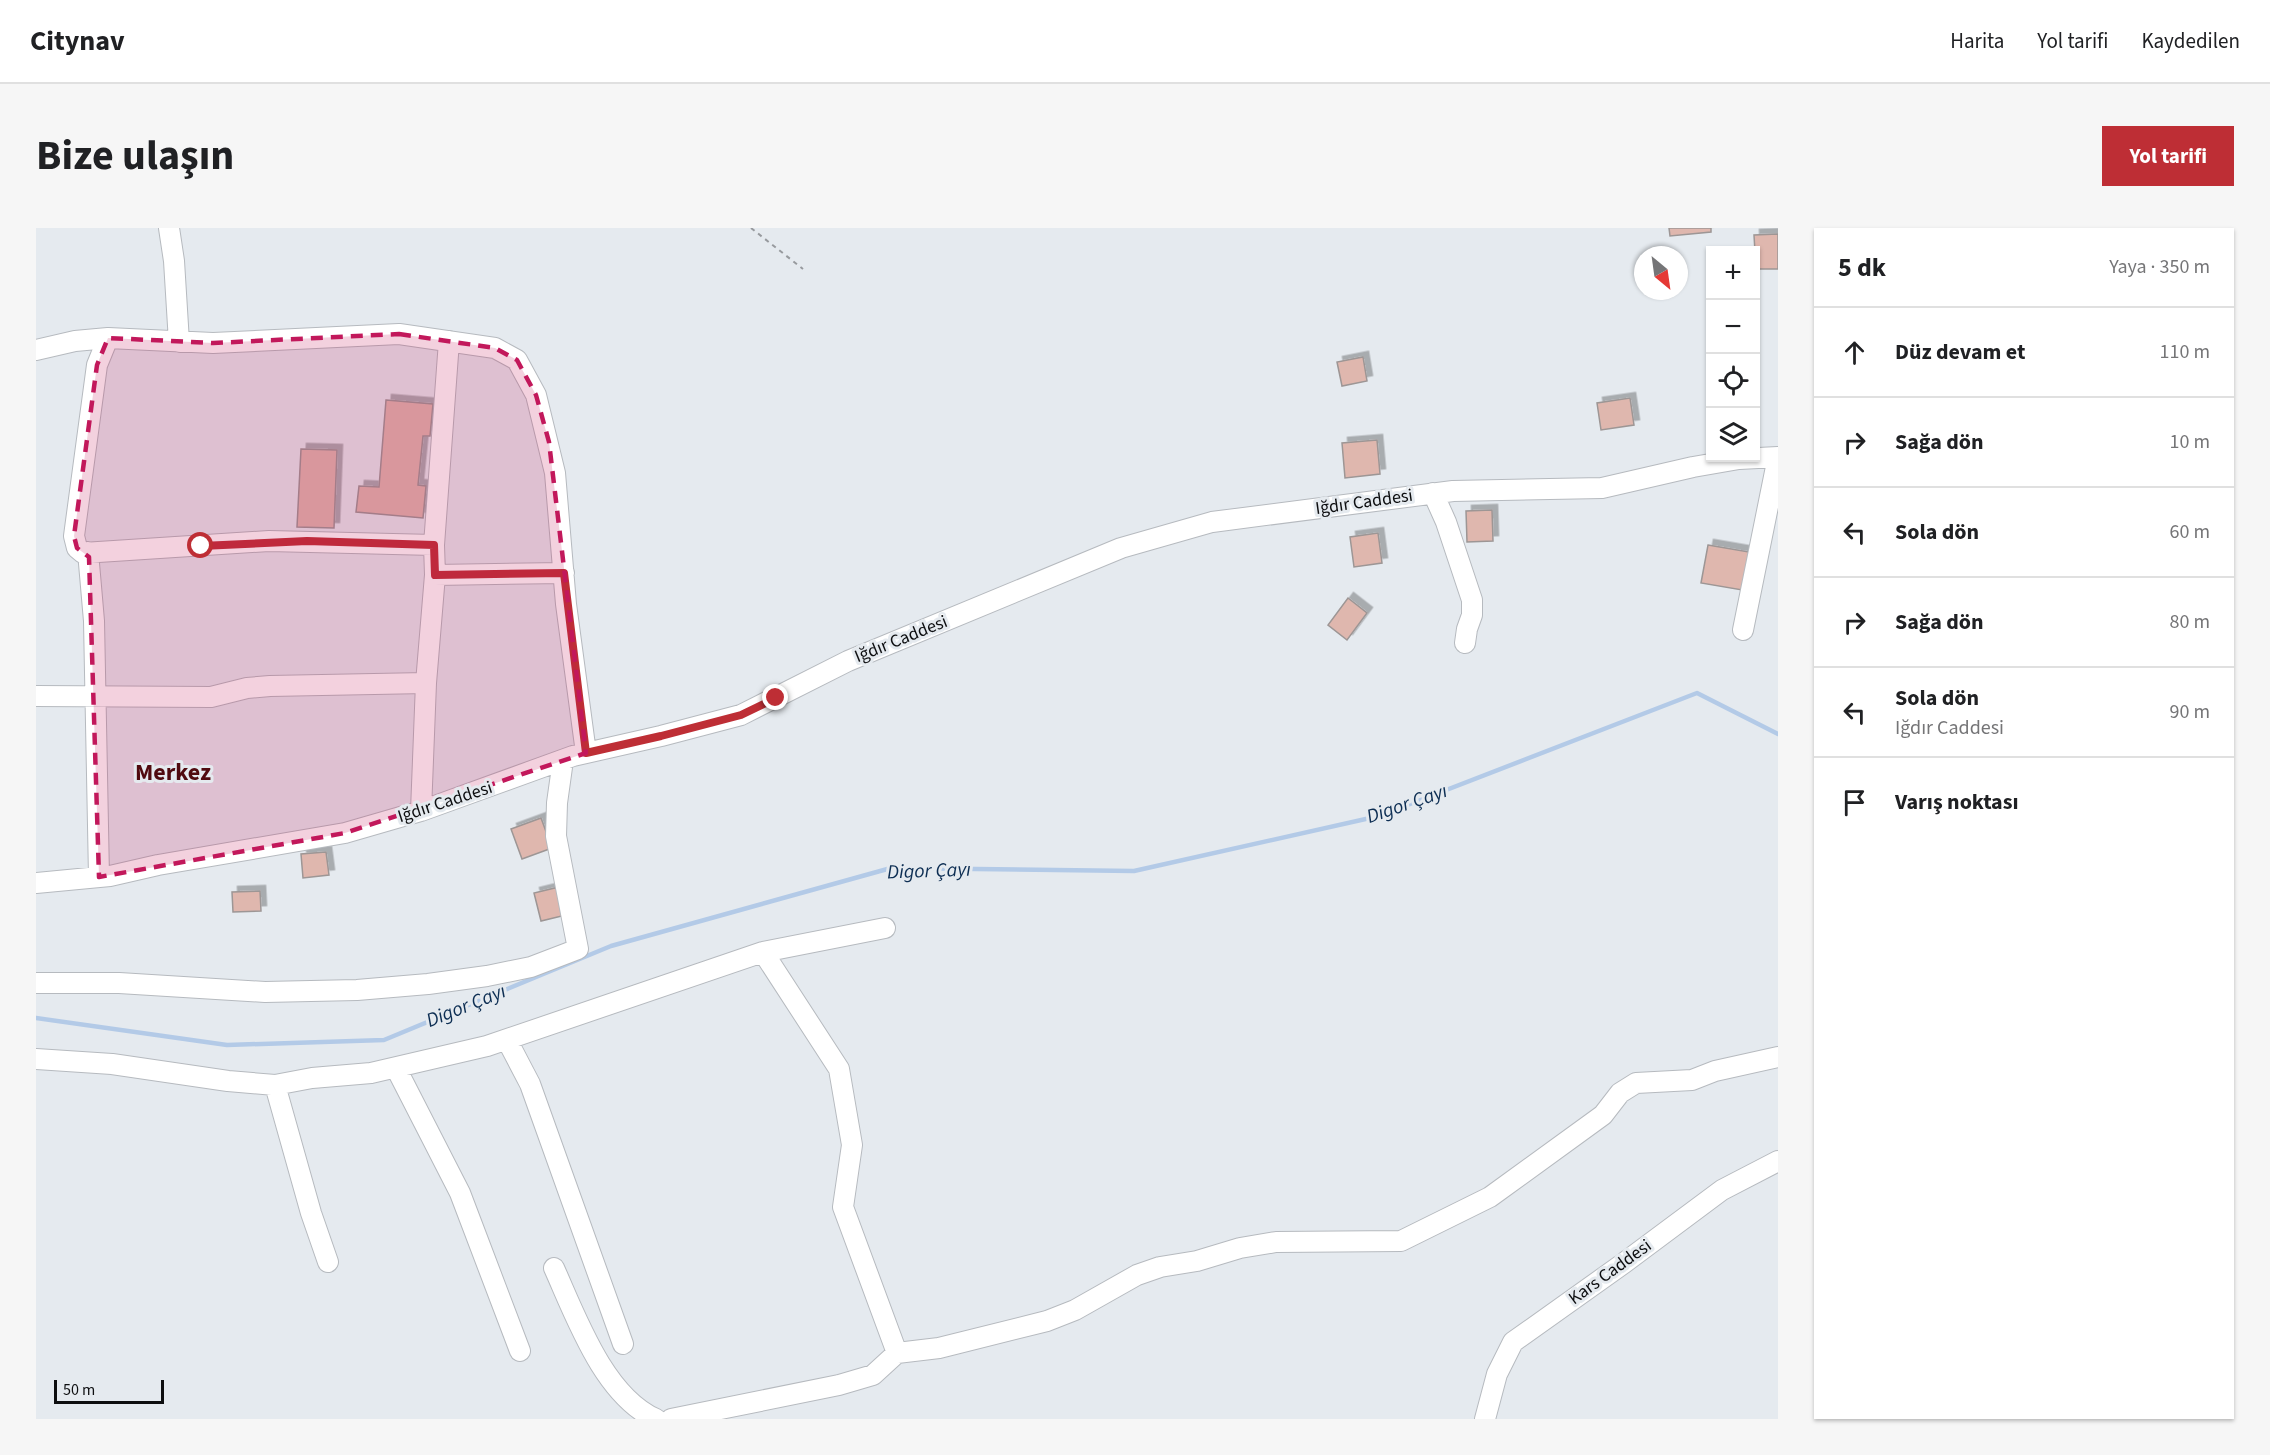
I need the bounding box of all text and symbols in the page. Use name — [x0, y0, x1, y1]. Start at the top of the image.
text: Citynav — [30, 21, 125, 61]
text: Harita — [1950, 26, 2004, 56]
text: Yol tarifi — [2037, 26, 2108, 56]
text: Kaydedilen — [2141, 26, 2240, 56]
text: Bize ulaşın — [36, 126, 234, 186]
button: Yol tarifi — [2102, 126, 2234, 186]
north arrow — [1634, 246, 1688, 300]
map controls — [1706, 246, 1760, 462]
button: + — [1706, 246, 1760, 300]
text: 5 dk — [1838, 249, 1886, 286]
text: Yaya · 350 m — [2109, 253, 2210, 281]
button: − — [1706, 300, 1760, 354]
icon: ahead — [1838, 336, 1871, 369]
text: Düz devam et — [1895, 336, 2025, 368]
text: 110 m — [2160, 338, 2210, 366]
button: locate — [1706, 354, 1760, 408]
button: layers — [1706, 408, 1760, 462]
icon: right — [1838, 426, 1871, 459]
text: Sağa dön — [1895, 426, 1984, 458]
text: 10 m — [2170, 428, 2210, 456]
street label: Iğdır Caddesi — [1314, 483, 1414, 521]
icon: left — [1838, 516, 1871, 549]
text: Sola dön — [1895, 516, 1979, 548]
text: 60 m — [2170, 518, 2210, 546]
route start — [187, 532, 213, 558]
icon: right — [1838, 606, 1871, 639]
text: Sağa dön — [1895, 606, 1984, 638]
text: 80 m — [2170, 608, 2210, 636]
street label: Iğdır Caddesi — [851, 609, 951, 669]
text: Sola dön — [1895, 682, 1979, 714]
route end — [762, 684, 788, 710]
icon: left — [1838, 696, 1871, 729]
text: 90 m — [2170, 698, 2210, 726]
text: Iğdır Caddesi — [1895, 714, 2004, 742]
district label: Merkez — [135, 755, 211, 790]
street label: Iğdır Caddesi — [394, 775, 496, 829]
water label: Digor Çayı — [1363, 777, 1451, 831]
icon: arrive — [1838, 786, 1871, 819]
text: Varış noktası — [1895, 786, 2019, 818]
water label: Digor Çayı — [887, 856, 972, 886]
water label: Digor Çayı — [422, 977, 510, 1035]
street label: Kars Caddesi — [1563, 1233, 1657, 1311]
scale bar — [54, 1377, 164, 1404]
text: 50 m — [63, 1379, 95, 1401]

